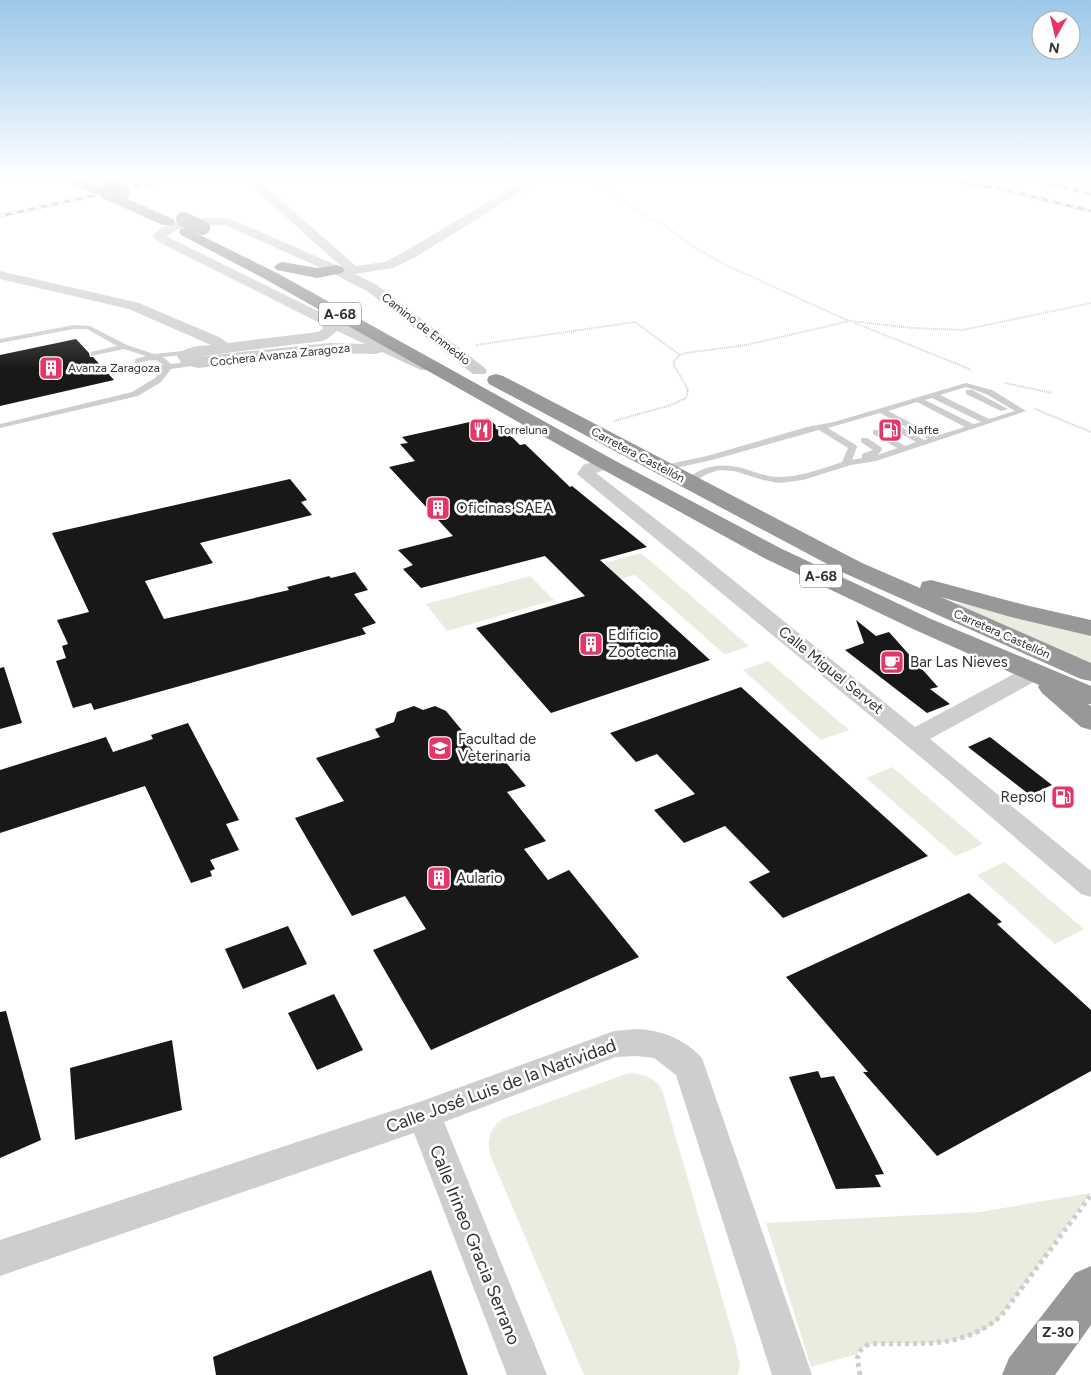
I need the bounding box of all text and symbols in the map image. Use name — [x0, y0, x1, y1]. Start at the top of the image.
north arrow — [1031, 10, 1081, 60]
text: N — [1048, 38, 1061, 57]
street label: Camino de Enmedio — [379, 290, 473, 368]
road number: A-68 — [319, 302, 361, 326]
street label: Cochera Avanza Zaragoza — [209, 341, 351, 369]
building icon: Avanza Zaragoza — [38, 355, 64, 381]
place label: Avanza Zaragoza — [68, 361, 160, 375]
restaurant icon: Torreluna — [468, 417, 494, 443]
fuel station icon: Nafte — [877, 417, 903, 443]
place label: Torreluna — [498, 423, 548, 437]
place label: Nafte — [908, 423, 939, 437]
street label: Carretera Castellón — [589, 424, 687, 486]
building icon: Oficinas SAEA — [425, 495, 451, 521]
place label: Oficinas SAEA — [456, 499, 553, 517]
road number: A-68 — [800, 564, 842, 588]
street label: Carretera Castellón — [952, 606, 1053, 662]
street label: Calle Miguel Servet — [775, 622, 887, 718]
place label: Edificio Zootecnia — [608, 626, 676, 661]
building icon: Edificio Zootecnia — [578, 631, 604, 657]
cafe icon: Bar Las Nieves — [879, 649, 905, 675]
place label: Bar Las Nieves — [910, 653, 1008, 671]
place label: Facultad de Veterinaria — [458, 730, 536, 765]
school or university icon: Facultad de Veterinaria — [427, 735, 453, 761]
fuel station icon: Repsol — [1050, 784, 1076, 810]
place label: Repsol — [1001, 788, 1046, 806]
building icon: Aulario — [426, 865, 452, 891]
place label: Aulario — [456, 869, 503, 887]
street label: Calle José Luis de la Natividad — [383, 1034, 619, 1138]
street label: Calle Irineo Gracia Serrano — [425, 1142, 525, 1348]
road number: Z-30 — [1037, 1320, 1079, 1344]

